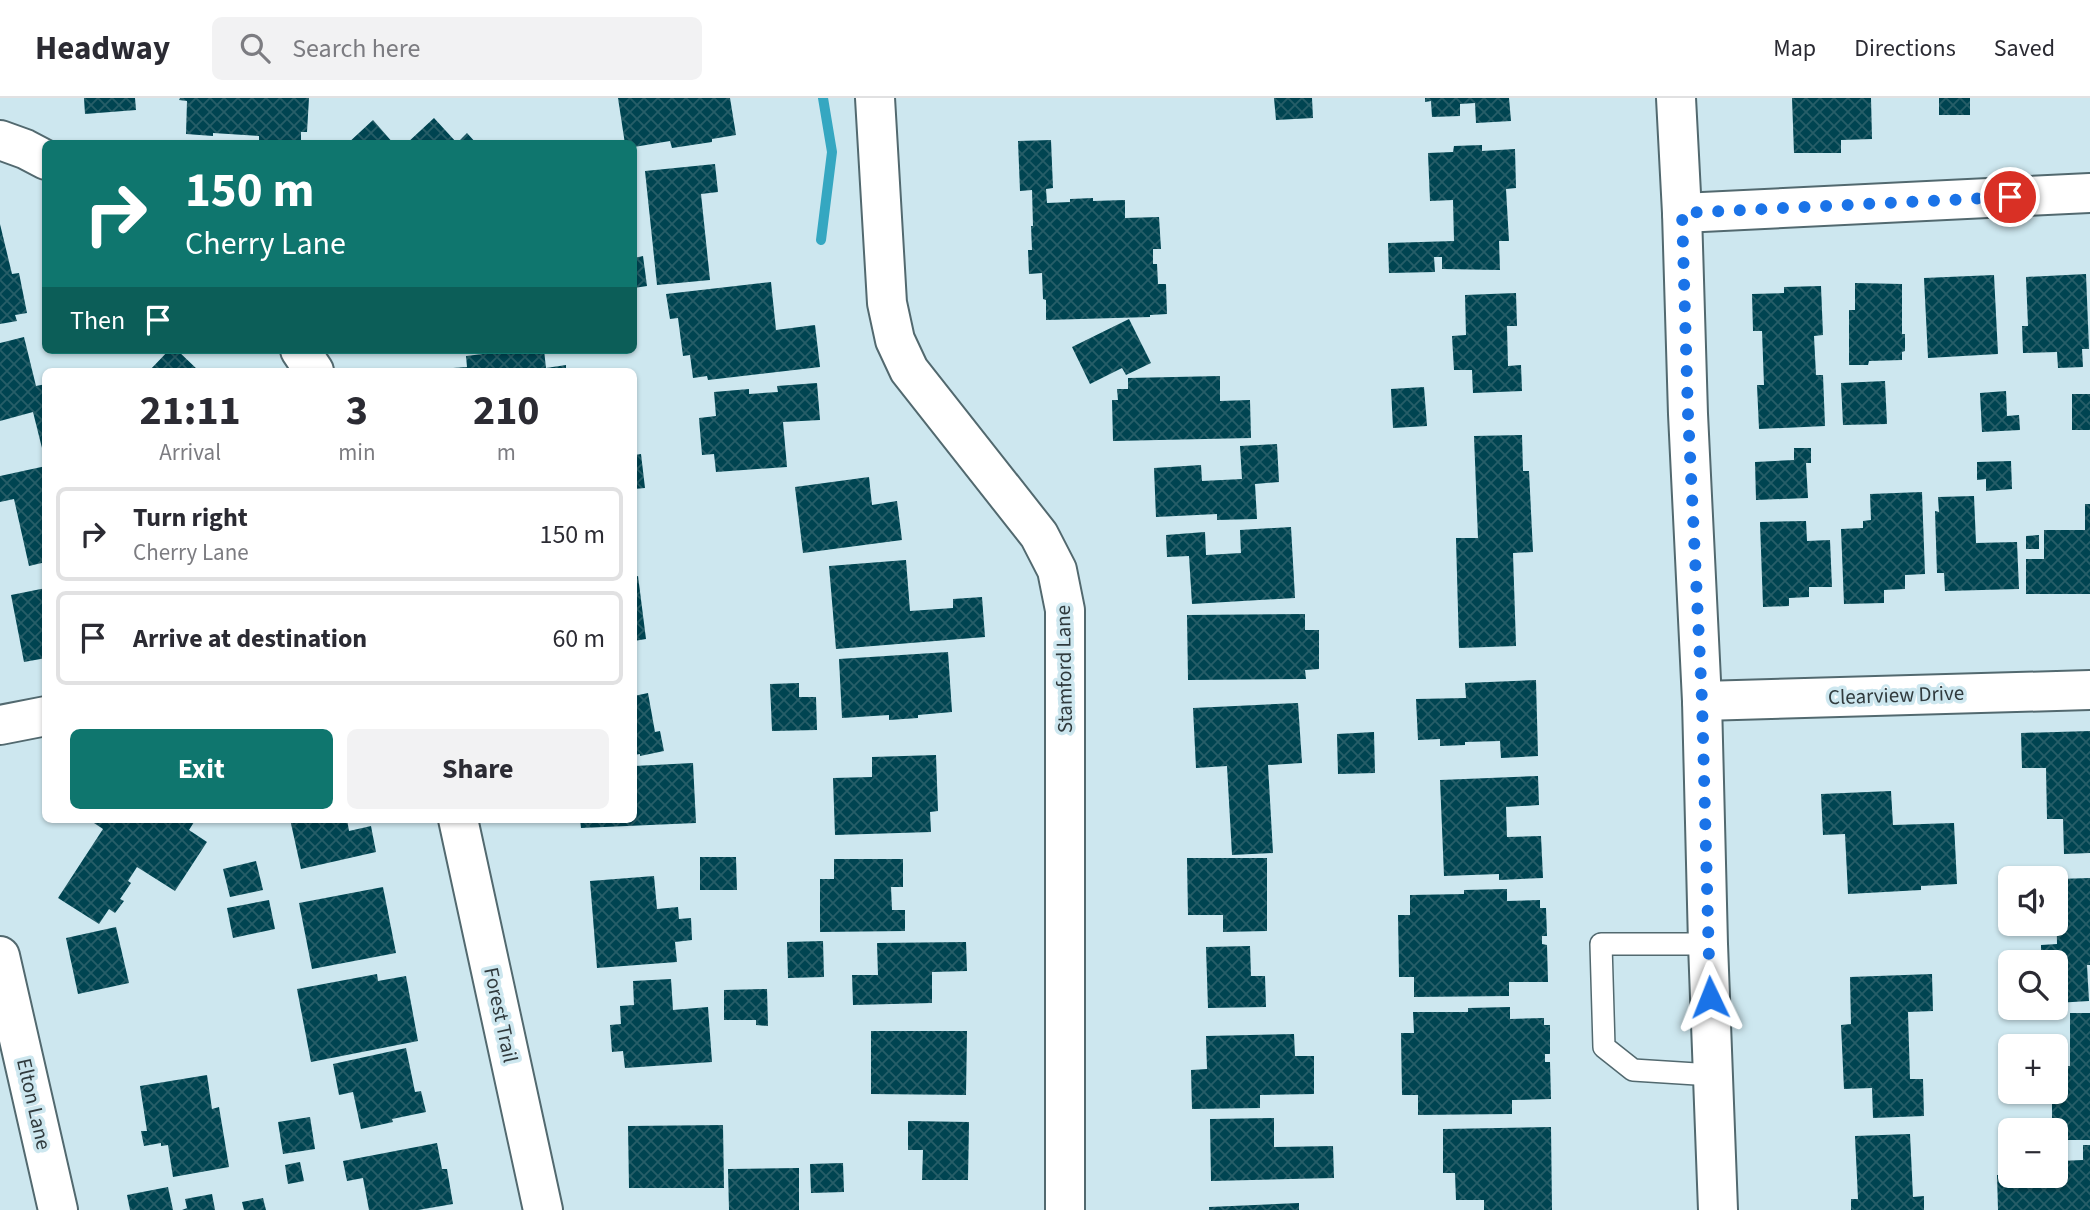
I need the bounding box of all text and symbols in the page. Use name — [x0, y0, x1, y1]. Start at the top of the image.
search box — [212, 17, 702, 80]
text: Headway — [35, 25, 170, 72]
icon: search — [236, 29, 274, 67]
text: Search here — [292, 30, 420, 67]
text: Map — [1773, 31, 1816, 66]
text: Directions — [1854, 31, 1956, 66]
text: Saved — [1994, 31, 2055, 66]
text: 150 m — [185, 156, 314, 226]
pin — [1980, 167, 2040, 227]
icon: right — [70, 168, 161, 259]
icon: arrive — [1991, 178, 2029, 216]
text: Cherry Lane — [185, 221, 346, 267]
icon: arrive — [139, 301, 177, 339]
text: Then — [70, 302, 125, 339]
text: 21:11 — [139, 381, 241, 441]
text: 3 — [346, 381, 368, 441]
text: 210 — [473, 381, 540, 441]
text: Arrival — [159, 436, 221, 469]
text: min — [338, 436, 376, 469]
text: m — [497, 436, 516, 469]
text: Turn right — [133, 499, 248, 536]
icon: right — [74, 515, 112, 553]
text: 150 m — [539, 516, 605, 553]
text: Cherry Lane — [133, 536, 249, 569]
street label: Stamford Lane — [1048, 605, 1080, 733]
icon: arrive — [74, 619, 112, 657]
text: Arrive at destination — [133, 620, 367, 657]
text: 60 m — [552, 620, 605, 657]
street label: Clearview Drive — [1827, 678, 1965, 712]
button: Exit — [70, 729, 333, 809]
button: Share — [347, 729, 609, 809]
map controls — [1998, 866, 2068, 1188]
button: sound — [1998, 866, 2068, 936]
button: search — [1998, 950, 2068, 1020]
position arrow — [1673, 960, 1747, 1034]
street label: Forest Trail — [476, 965, 526, 1065]
button: + — [1998, 1034, 2068, 1104]
street label: Elton Lane — [9, 1055, 59, 1153]
button: − — [1998, 1118, 2068, 1188]

